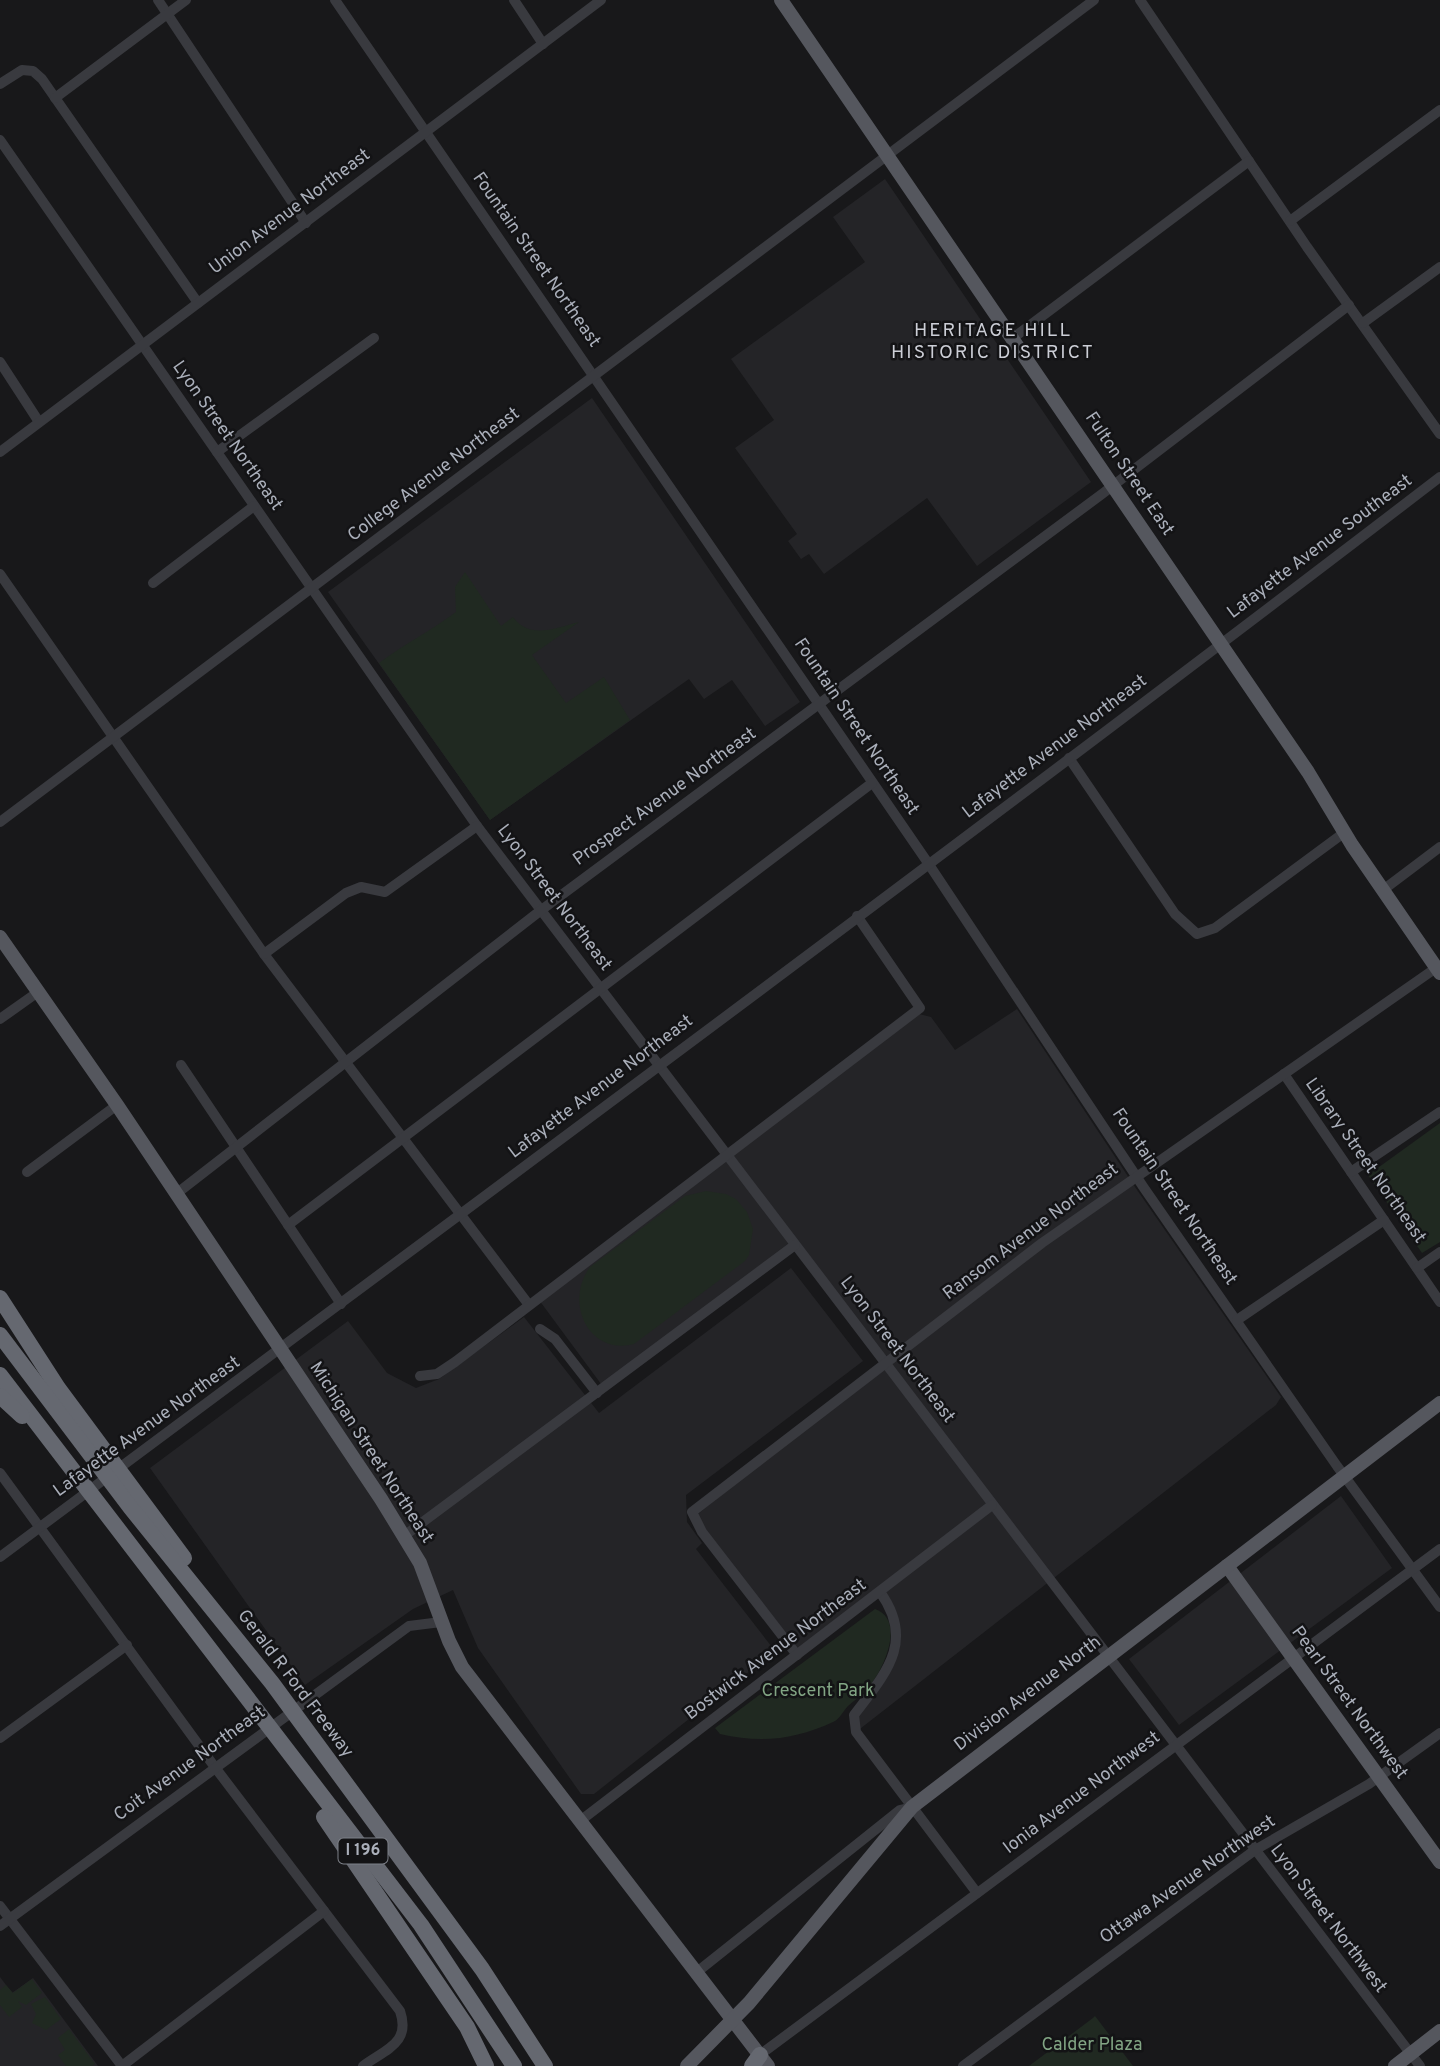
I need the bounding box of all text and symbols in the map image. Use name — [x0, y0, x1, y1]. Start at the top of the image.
street label: Union Avenue Northeast — [205, 144, 375, 280]
street label: Fountain Street Northeast — [467, 168, 605, 352]
district label: HERITAGE HILL HISTORIC DISTRICT — [891, 319, 1095, 365]
street label: Lyon Street Northeast — [167, 357, 287, 515]
street label: College Avenue Northeast — [343, 403, 525, 547]
street label: Fulton Street East — [1079, 408, 1179, 540]
street label: Lafayette Avenue Southeast — [1223, 470, 1417, 624]
street label: Fountain Street Northeast — [788, 634, 924, 820]
street label: Lafayette Avenue Northeast — [958, 670, 1152, 824]
street label: Prospect Avenue Northeast — [569, 723, 761, 871]
street label: Lyon Street Northeast — [491, 820, 617, 976]
street label: Lafayette Avenue Northeast — [504, 1010, 698, 1164]
street label: Library Street Northeast — [1299, 1074, 1431, 1248]
street label: Fountain Street Northeast — [1106, 1104, 1242, 1290]
street label: Ransom Avenue Northeast — [939, 1158, 1123, 1306]
street label: Lyon Street Northeast — [834, 1272, 960, 1428]
street label: Lafayette Avenue Northeast — [49, 1351, 245, 1503]
street label: Michigan Street Northeast — [304, 1358, 438, 1548]
street label: Bostwick Avenue Northeast — [681, 1574, 871, 1726]
street label: Gerald R Ford Freeway — [232, 1605, 358, 1763]
street label: Pearl Street Northwest — [1286, 1622, 1412, 1784]
street label: Division Avenue North — [950, 1631, 1106, 1757]
park label: Crescent Park — [761, 1680, 875, 1703]
street label: Coit Avenue Northeast — [110, 1701, 270, 1827]
street label: Ionia Avenue Northwest — [999, 1726, 1165, 1860]
street label: Ottawa Avenue Northwest — [1096, 1811, 1280, 1949]
road number: I 196 — [338, 1839, 388, 1864]
street label: Lyon Street Northwest — [1264, 1840, 1392, 1998]
park label: Calder Plaza — [1041, 2034, 1143, 2057]

